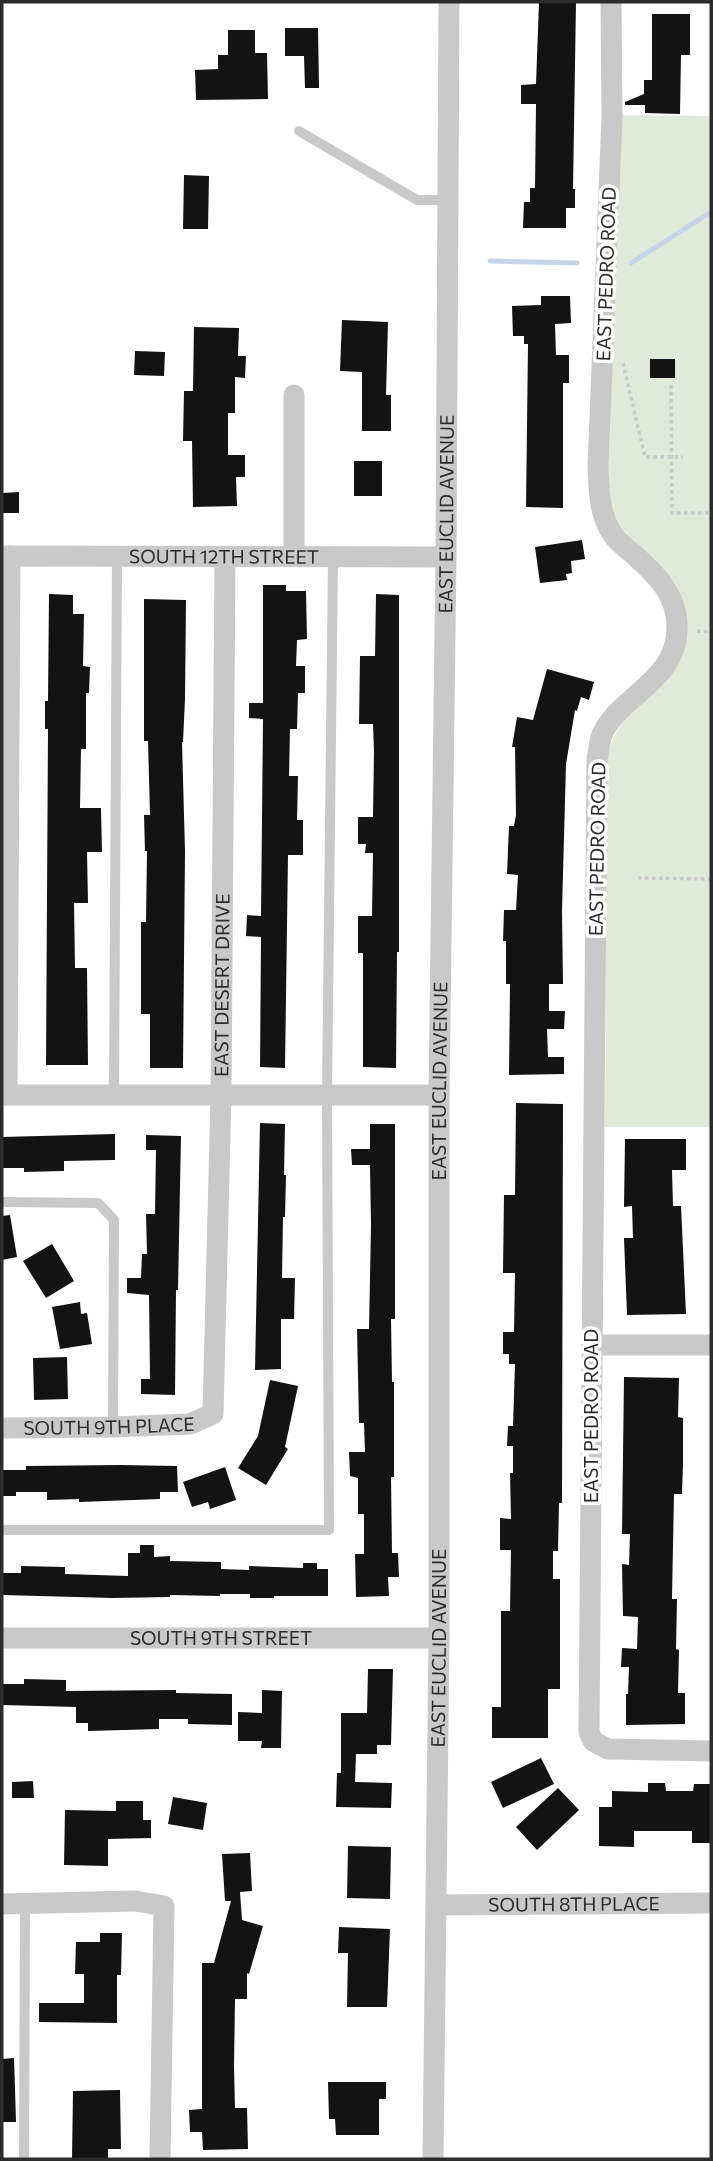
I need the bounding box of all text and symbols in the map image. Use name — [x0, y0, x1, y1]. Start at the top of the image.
street label: EAST PEDRO ROAD — [591, 186, 620, 362]
street label: EAST EUCLID AVENUE — [433, 415, 458, 614]
street label: SOUTH 12TH STREET — [129, 544, 319, 568]
street label: EAST PEDRO ROAD — [583, 762, 610, 936]
street label: EAST DESERT DRIVE — [209, 893, 233, 1077]
street label: EAST EUCLID AVENUE — [427, 982, 451, 1180]
street label: EAST PEDRO ROAD — [579, 1329, 602, 1503]
street label: SOUTH 9TH PLACE — [23, 1412, 195, 1439]
street label: EAST EUCLID AVENUE — [426, 1549, 450, 1748]
street label: SOUTH 9TH STREET — [130, 1626, 312, 1649]
street label: SOUTH 8TH PLACE — [488, 1891, 660, 1916]

